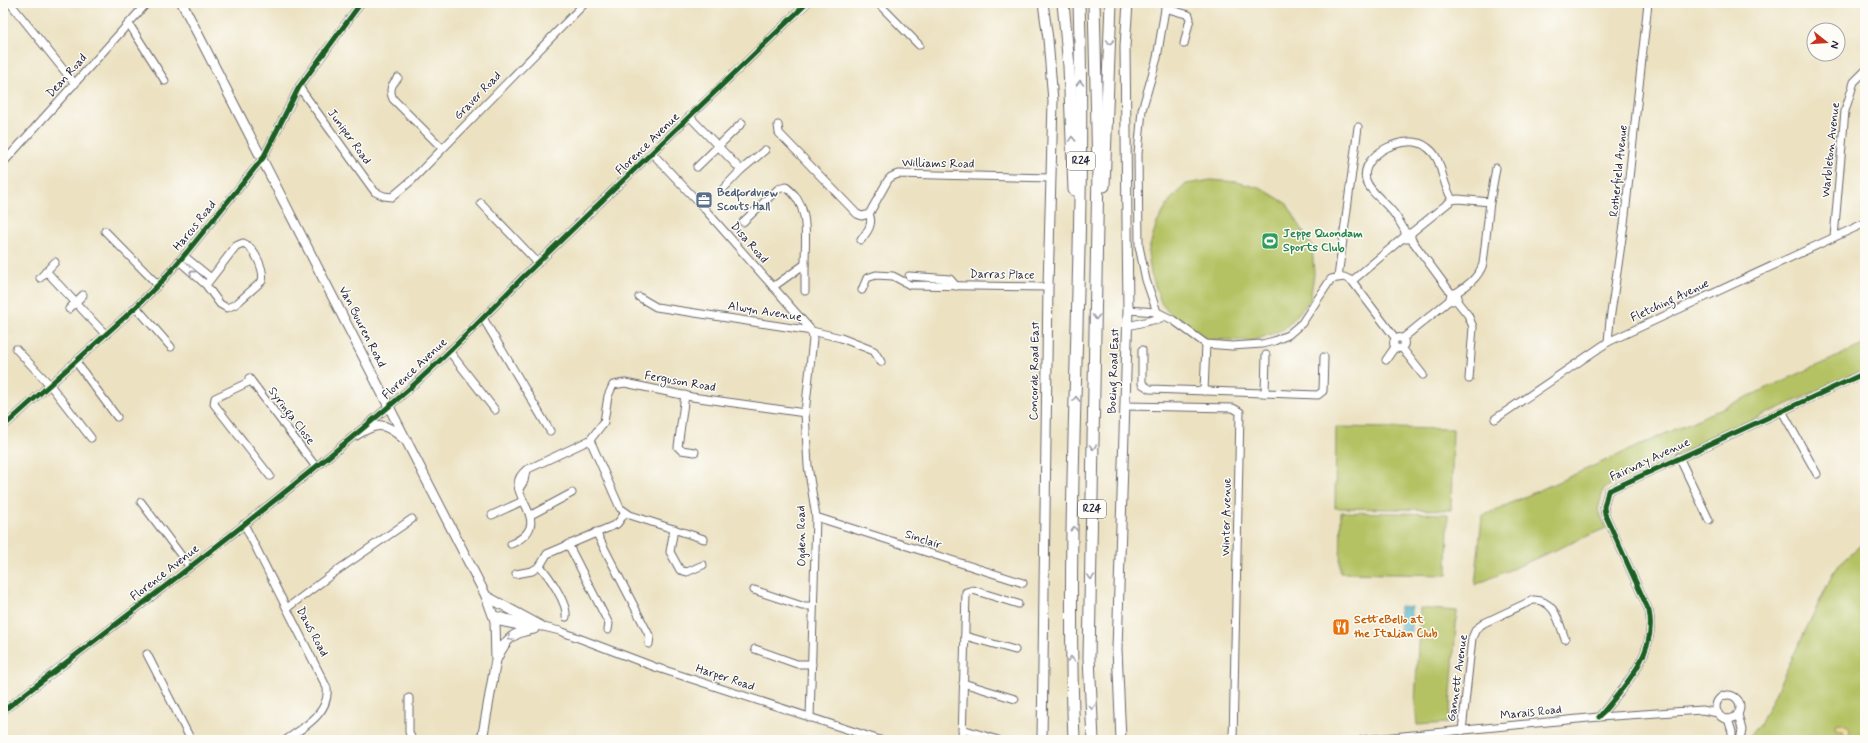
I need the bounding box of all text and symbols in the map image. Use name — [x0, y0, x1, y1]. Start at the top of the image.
north arrow — [1806, 22, 1846, 62]
one-way arrow — [1106, 39, 1114, 45]
text: N — [1827, 39, 1842, 50]
street label: Dean Road — [43, 51, 91, 101]
street label: Graver Road — [451, 68, 505, 124]
one-way arrow — [1076, 80, 1084, 86]
street label: Warbleton Avenue — [1818, 101, 1844, 199]
street label: Juniper Road — [323, 106, 375, 168]
street label: Florence Avenue — [612, 109, 684, 179]
street label: Rotherfield Avenue — [1606, 124, 1632, 218]
one-way arrow — [1068, 136, 1076, 142]
road number: R24 — [1067, 152, 1095, 170]
street label: Williams Road — [902, 155, 974, 173]
place label: Bedfordview Scouts Hall — [717, 185, 778, 215]
office icon: Bedfordview Scouts Hall — [694, 190, 714, 210]
street label: Harcus Road — [170, 197, 220, 255]
street label: Disa Road — [727, 219, 771, 267]
place label: Jeppe Quondam Sports Club — [1283, 226, 1363, 256]
sports icon: Jeppe Quondam Sports Club — [1260, 231, 1280, 251]
street label: Darras Place — [969, 266, 1035, 284]
one-way arrow — [190, 271, 197, 278]
street label: Fletching Avenue — [1628, 276, 1712, 327]
street label: Van Buuren Road — [335, 284, 389, 370]
street label: Alwyn Avenue — [727, 298, 803, 326]
one-way arrow — [1092, 314, 1100, 320]
street label: Concorde Road East — [1026, 321, 1044, 421]
street label: Boeing Road East — [1105, 327, 1125, 414]
street label: Florence Avenue — [379, 335, 451, 403]
street label: Ferguson Road — [643, 368, 717, 396]
street label: Syringa Close — [263, 384, 318, 449]
one-way arrow — [1072, 396, 1080, 402]
street label: Fairway Avenue — [1607, 434, 1693, 486]
one-way arrow — [1089, 444, 1097, 450]
street label: Winter Avenue — [1218, 477, 1236, 556]
road number: R24 — [1078, 500, 1106, 518]
street label: Ogden Road — [793, 505, 811, 567]
one-way arrow — [1069, 526, 1078, 532]
street label: Sinclair — [903, 527, 943, 553]
street label: Florence Avenue — [127, 541, 203, 605]
one-way arrow — [1087, 574, 1095, 580]
street label: Daws Road — [292, 604, 332, 660]
place label: SetteBello at the Italian Club — [1353, 612, 1438, 642]
restaurant icon: SetteBello at the Italian Club — [1331, 617, 1351, 637]
one-way arrow — [508, 633, 515, 641]
street label: Gannett Avenue — [1444, 633, 1472, 723]
one-way arrow — [1067, 656, 1075, 662]
street label: Harper Road — [693, 661, 757, 695]
street label: Marais Road — [1499, 702, 1563, 724]
one-way arrow — [1087, 704, 1096, 710]

